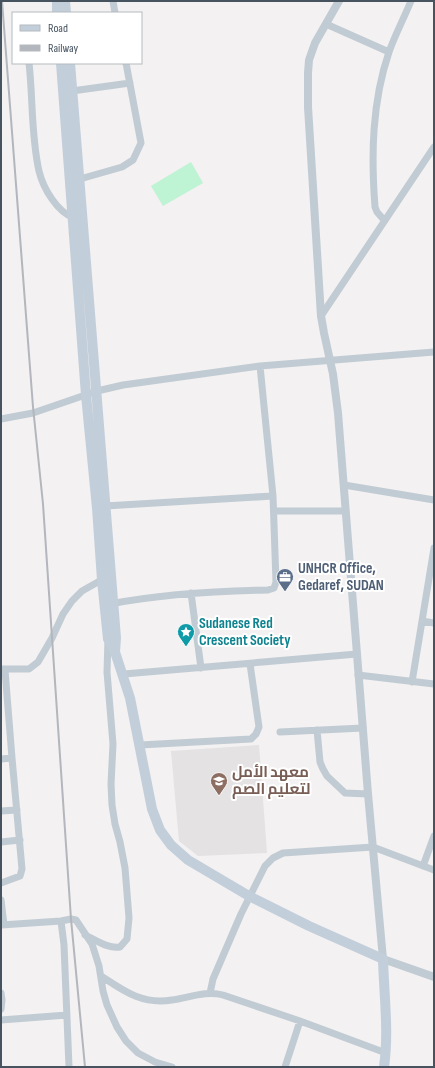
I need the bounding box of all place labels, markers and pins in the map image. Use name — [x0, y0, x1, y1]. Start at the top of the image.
place label: UNHCR Office, Gedaref, SUDAN — [298, 559, 384, 595]
office icon: UNHCR Office, Gedaref, SUDAN — [275, 567, 295, 592]
place label: Sudanese Red Crescent Society — [199, 614, 291, 650]
place icon: Sudanese Red Crescent Society — [176, 622, 196, 647]
place label: معهد الأمل لتعليم الصم — [232, 763, 311, 799]
school or university icon: معهد الأمل لتعليم الصم — [209, 771, 229, 796]

